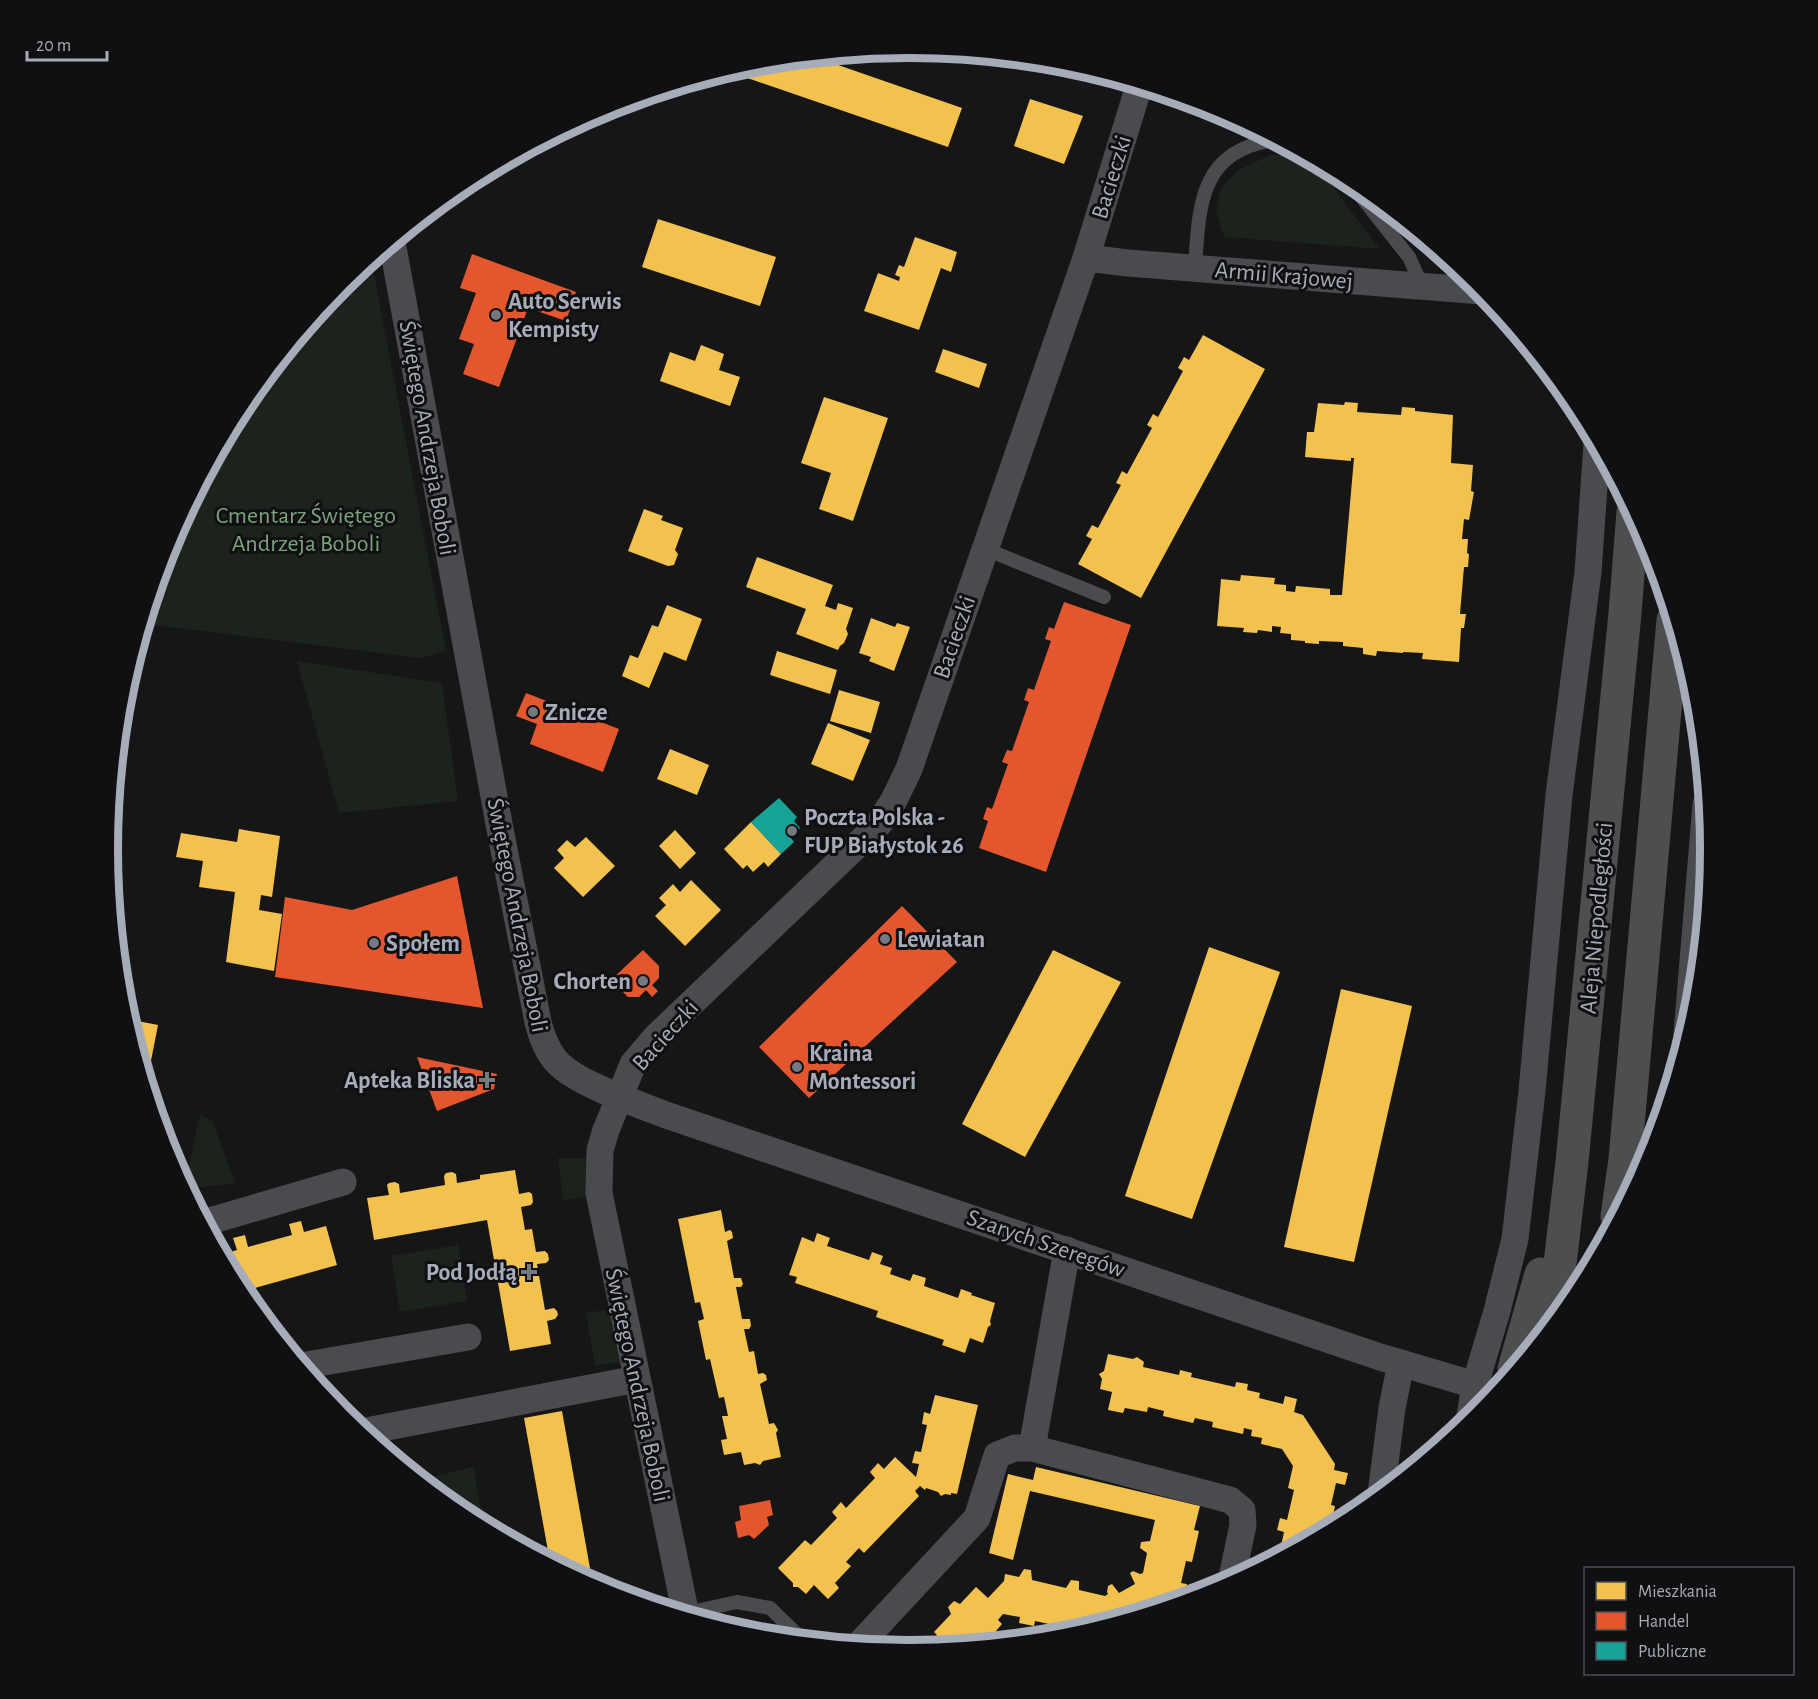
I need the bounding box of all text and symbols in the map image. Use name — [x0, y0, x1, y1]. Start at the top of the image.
scale bar — [27, 24, 106, 62]
text: 20 m — [36, 37, 71, 55]
street label: Bacieczki — [1088, 133, 1136, 222]
street label: Armii Krajowej — [1214, 258, 1354, 294]
place label: Auto Serwis Kempisty — [508, 290, 622, 342]
marker: Auto Serwis Kempisty — [489, 308, 503, 322]
street label: Świętego Andrzeja Boboli — [395, 319, 461, 557]
park label: Cmentarz Świętego Andrzeja Boboli — [216, 502, 396, 556]
street label: Bacieczki — [930, 593, 980, 682]
place label: Znicze — [545, 701, 608, 725]
marker: Znicze — [526, 705, 540, 719]
street label: Świętego Andrzeja Boboli — [483, 796, 553, 1034]
place label: Poczta Polska - FUP Białystok 26 — [804, 806, 964, 858]
street label: Aleja Niepodległości — [1577, 821, 1617, 1015]
marker: Poczta Polska - FUP Białystok 26 — [785, 824, 799, 838]
place label: Lewiatan — [897, 928, 985, 952]
place label: Społem — [386, 932, 460, 956]
marker: Lewiatan — [878, 932, 892, 946]
marker: Społem — [367, 936, 381, 950]
place label: Chorten — [554, 970, 631, 994]
marker: Chorten — [636, 974, 650, 988]
street label: Bacieczki — [628, 996, 703, 1076]
place label: Kraina Montessori — [809, 1042, 916, 1094]
marker: Kraina Montessori — [790, 1060, 804, 1074]
place label: Apteka Bliska — [344, 1069, 475, 1093]
marker: Apteka Bliska — [480, 1073, 494, 1087]
street label: Szarych Szeregów — [964, 1206, 1128, 1282]
place label: Pod Jodłą — [426, 1261, 517, 1285]
marker: Pod Jodłą — [522, 1265, 536, 1279]
street label: Świętego Andrzeja Boboli — [601, 1266, 675, 1504]
legend — [1584, 1567, 1794, 1675]
text: Mieszkania — [1638, 1583, 1717, 1601]
text: Handel — [1638, 1613, 1689, 1631]
text: Publiczne — [1638, 1643, 1706, 1661]

